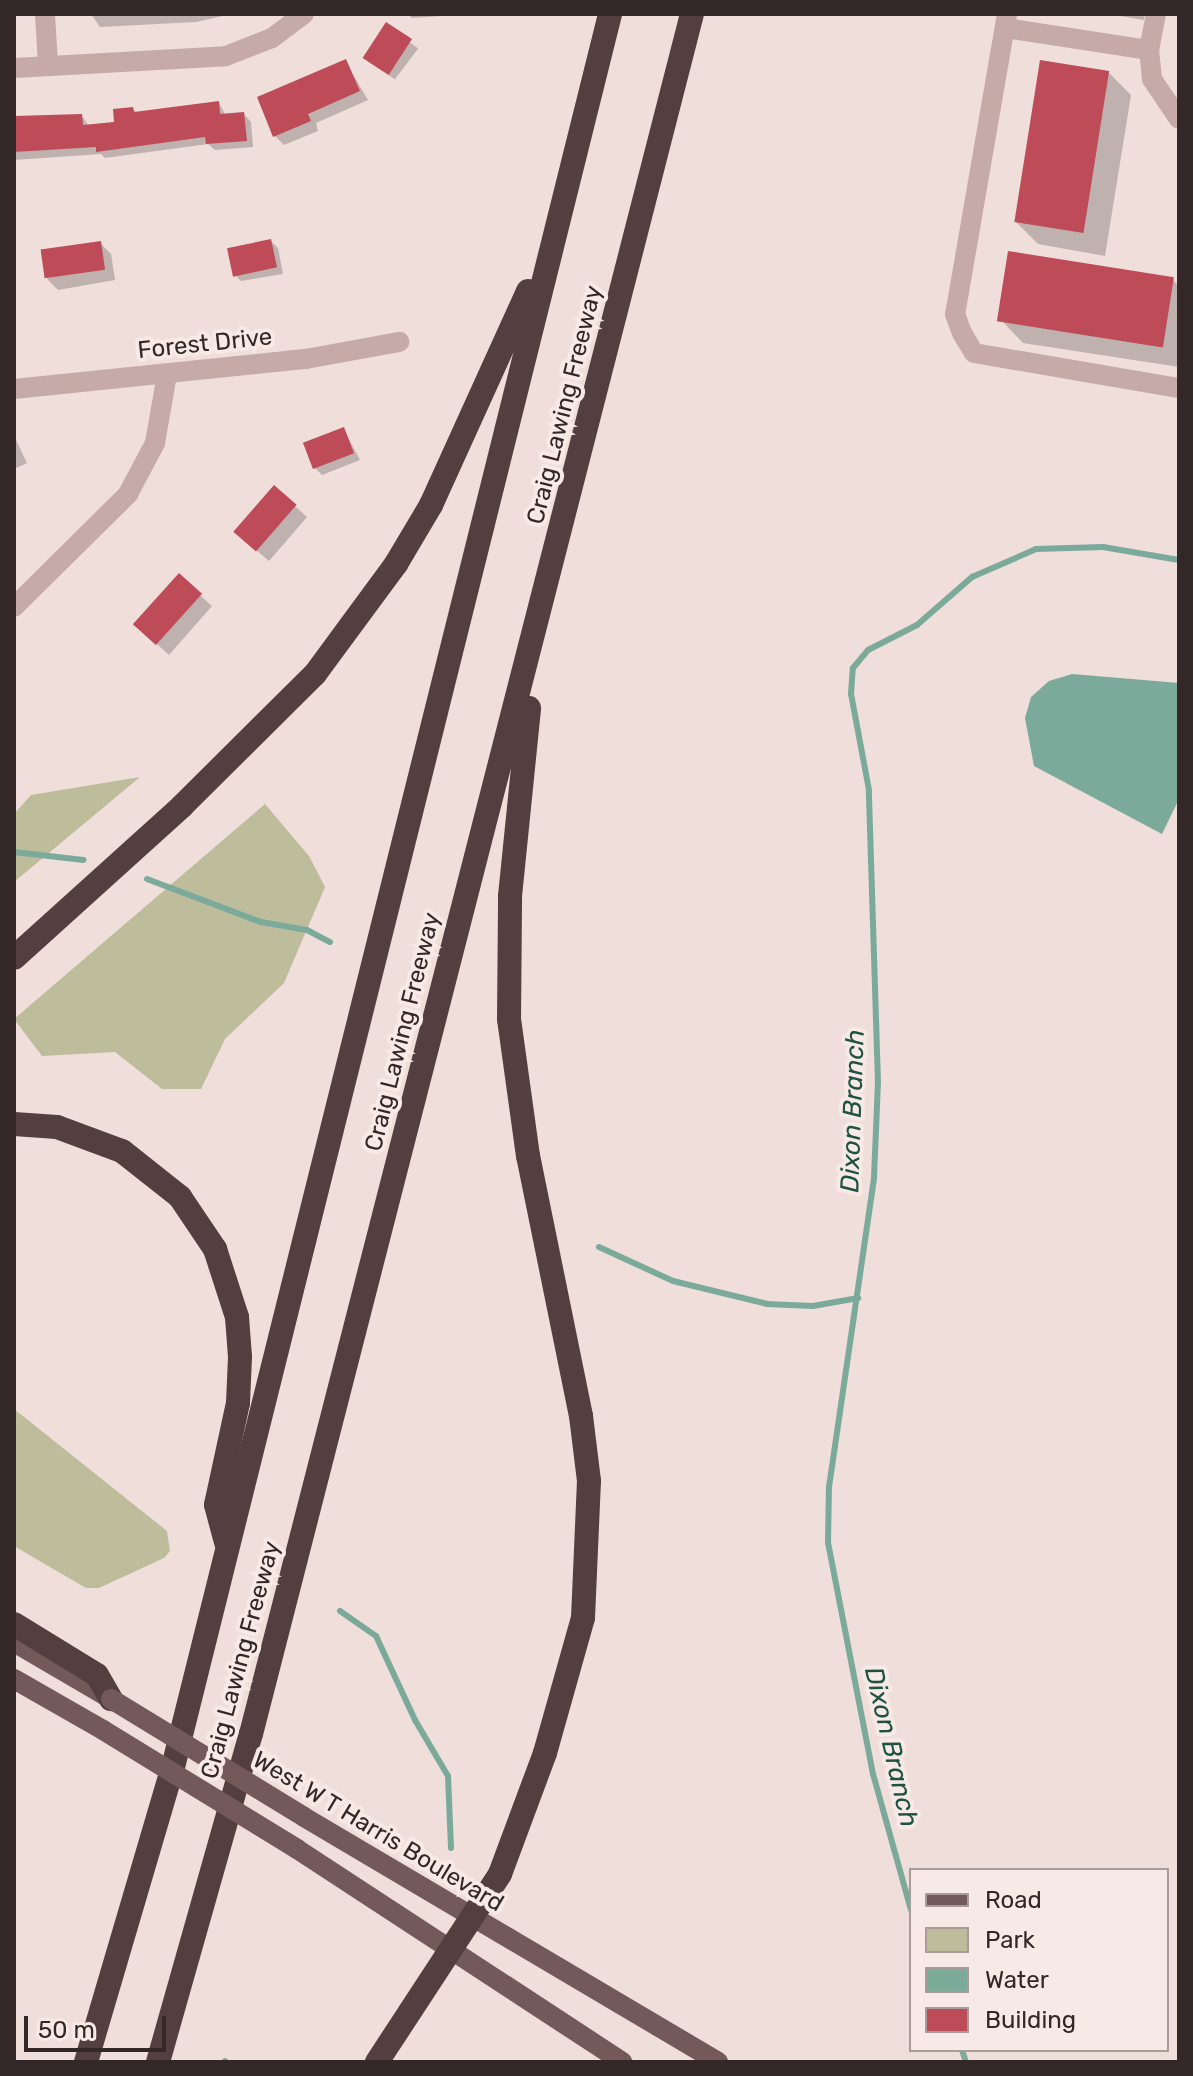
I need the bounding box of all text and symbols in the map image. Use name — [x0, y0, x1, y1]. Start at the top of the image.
street label: Craig Lawing Freeway — [521, 283, 609, 527]
street label: Forest Drive — [136, 323, 274, 365]
street label: Craig Lawing Freeway — [359, 910, 447, 1154]
water label: Dixon Branch — [835, 1029, 871, 1193]
street label: Craig Lawing Freeway — [195, 1538, 287, 1782]
water label: Dixon Branch — [857, 1664, 925, 1830]
street label: West W T Harris Boulevard — [247, 1745, 509, 1919]
legend — [909, 1868, 1169, 2052]
text: Road — [985, 1886, 1042, 1914]
text: Park — [985, 1926, 1035, 1954]
text: Water — [985, 1966, 1049, 1994]
scale bar — [28, 2000, 170, 2050]
text: Building — [985, 2006, 1076, 2034]
text: 50 m — [38, 2016, 95, 2044]

